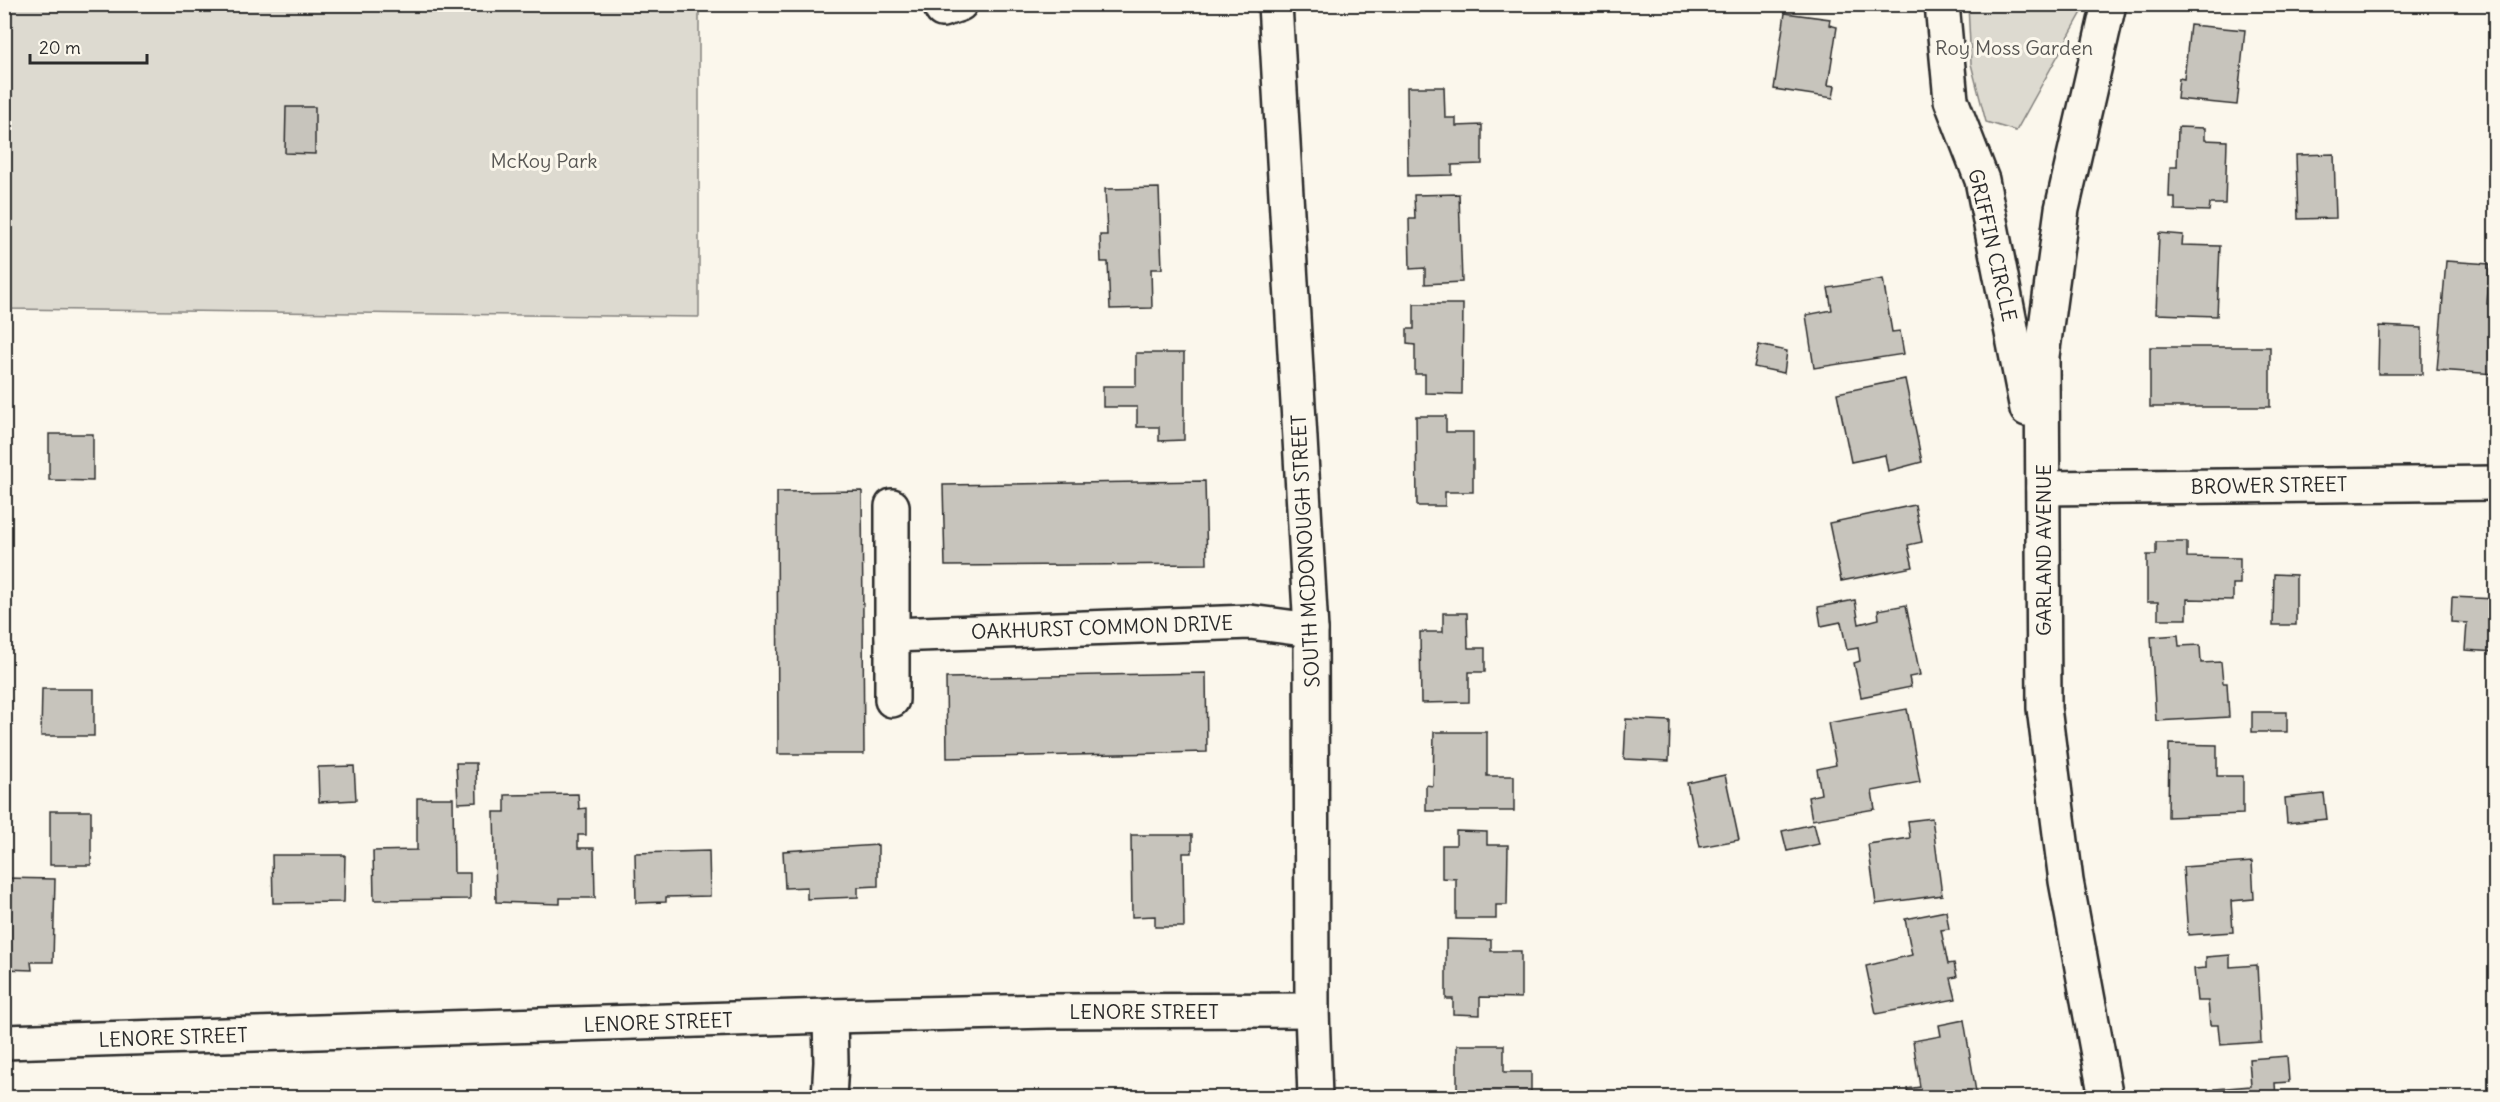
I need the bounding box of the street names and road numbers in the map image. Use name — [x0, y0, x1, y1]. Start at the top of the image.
street label: GRIFFIN CIRCLE — [1963, 166, 2023, 324]
street label: SOUTH MCDONOUGH STREET — [1285, 414, 1325, 688]
street label: GARLAND AVENUE — [2031, 464, 2056, 636]
street label: BROWER STREET — [2190, 471, 2348, 499]
street label: OAKHURST COMMON DRIVE — [970, 610, 1234, 644]
street label: LENORE STREET — [1069, 999, 1219, 1024]
street label: LENORE STREET — [583, 1007, 733, 1037]
street label: LENORE STREET — [98, 1022, 248, 1052]

